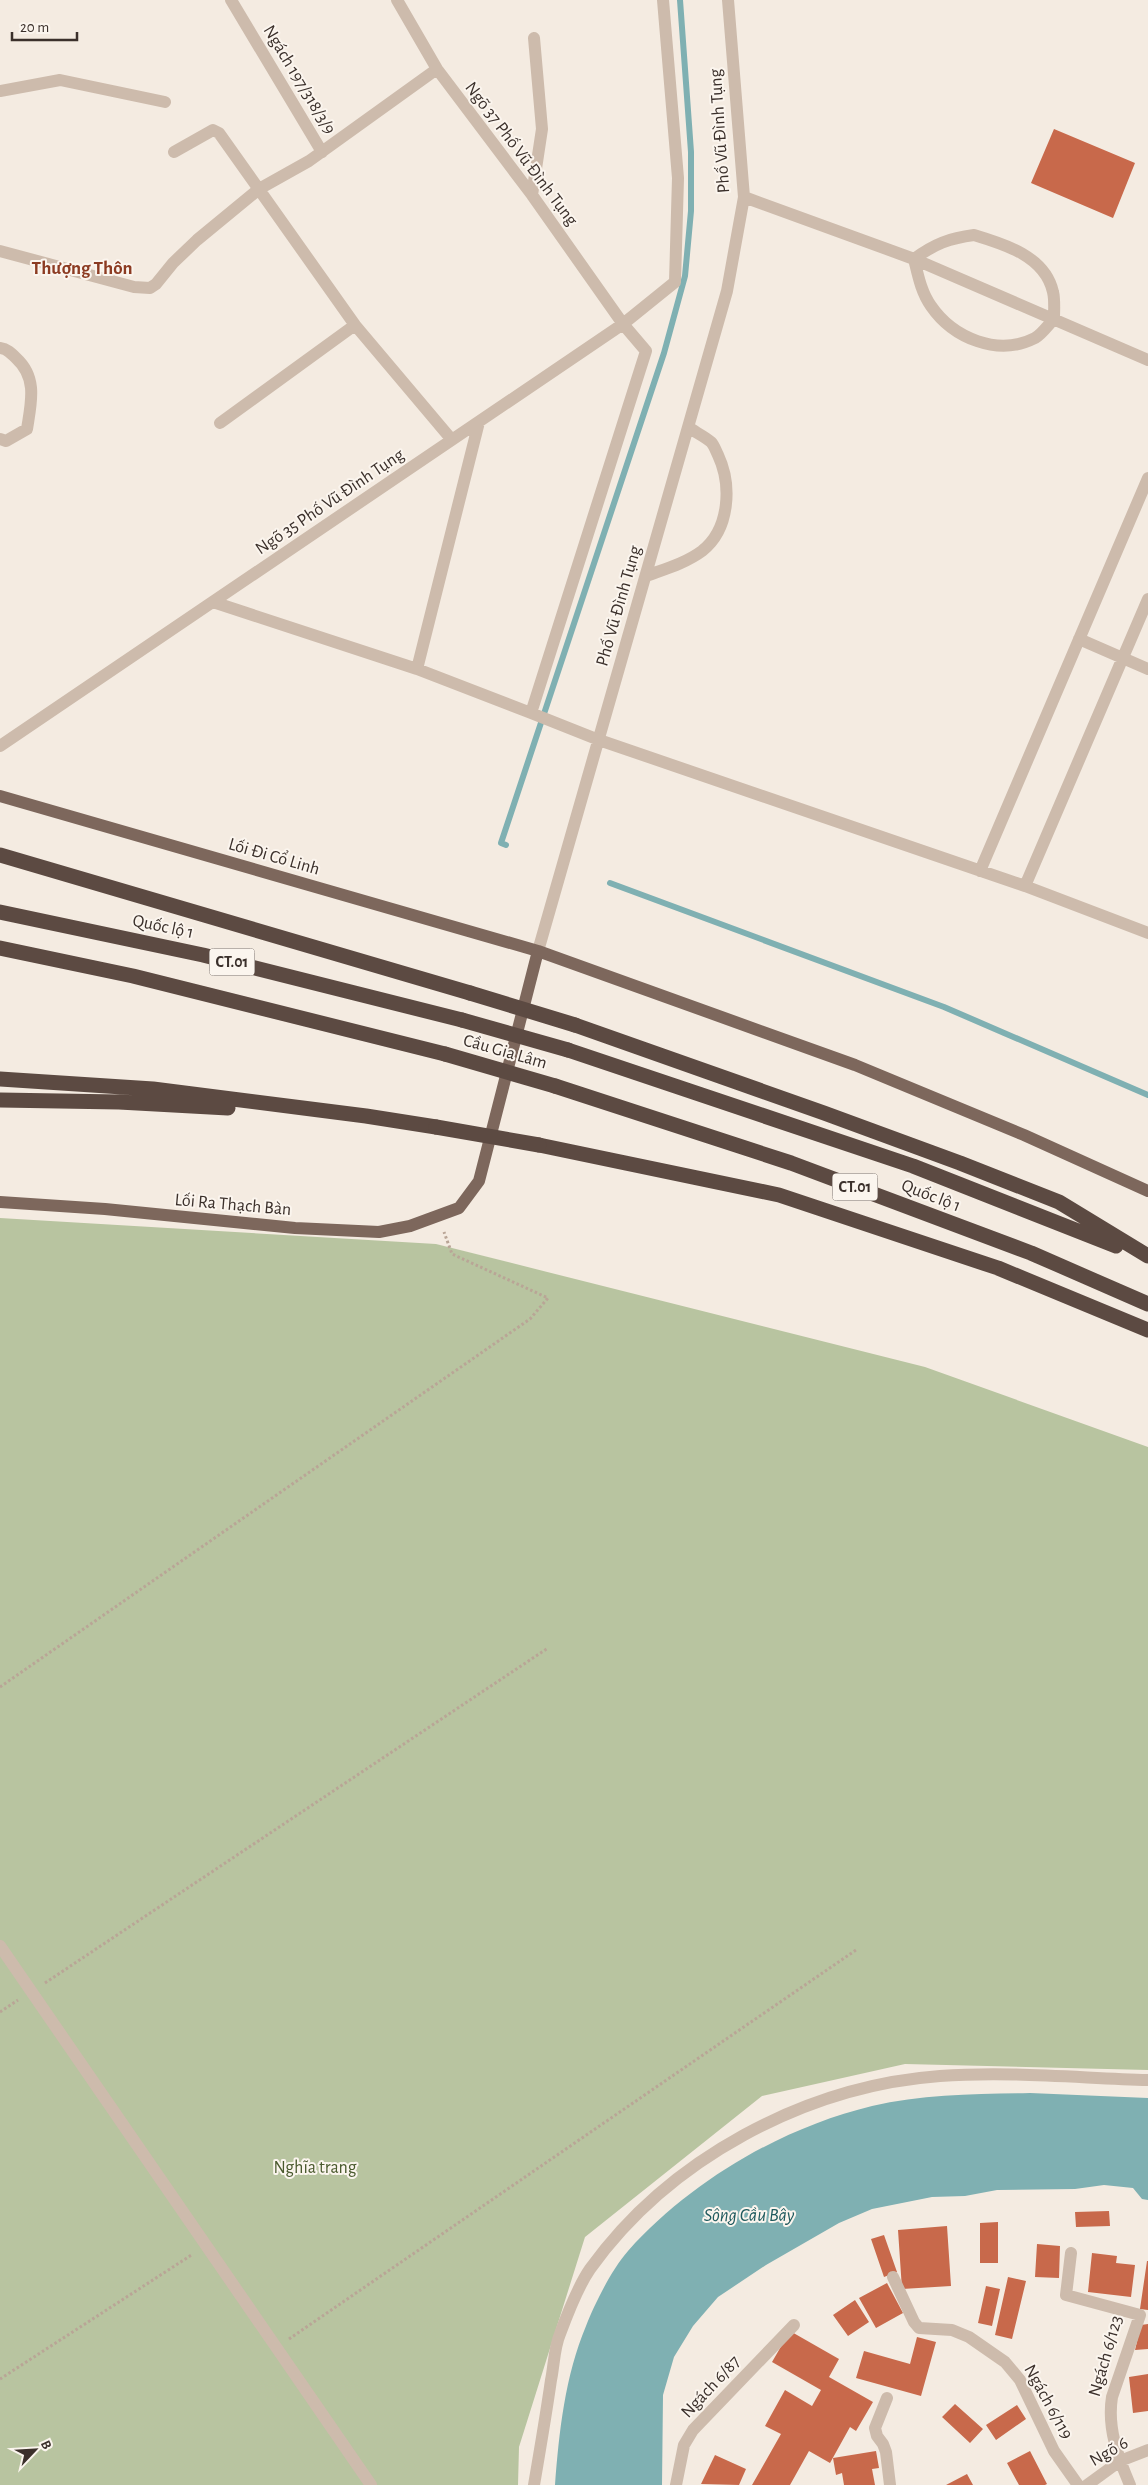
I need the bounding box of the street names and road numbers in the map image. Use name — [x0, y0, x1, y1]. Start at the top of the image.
street label: Ngách 197/318/3/9 — [259, 22, 339, 138]
street label: Phố Vũ Đình Tụng — [706, 68, 733, 194]
street label: Ngõ 37 Phố Vũ Đình Tụng — [461, 78, 582, 229]
street label: Ngõ 35 Phố Vũ Đình Tụng — [252, 445, 408, 558]
street label: Phố Vũ Đình Tụng — [592, 543, 645, 668]
street label: Lối Đi Cổ Linh — [226, 833, 322, 879]
street label: Quốc lộ 1 — [131, 911, 195, 942]
road number: CT.01 — [210, 949, 254, 976]
street label: Cầu Gia Lâm — [461, 1030, 549, 1073]
road number: CT.01 — [832, 1174, 878, 1200]
street label: Quốc lộ 1 — [899, 1176, 963, 1215]
street label: Lối Ra Thạch Bàn — [174, 1190, 292, 1219]
street label: Ngách 6/123 — [1086, 2313, 1126, 2399]
street label: Ngách 6/87 — [678, 2352, 744, 2422]
street label: Ngách 6/119 — [1020, 2362, 1076, 2442]
street label: Ngõ 6 — [1087, 2434, 1131, 2470]

